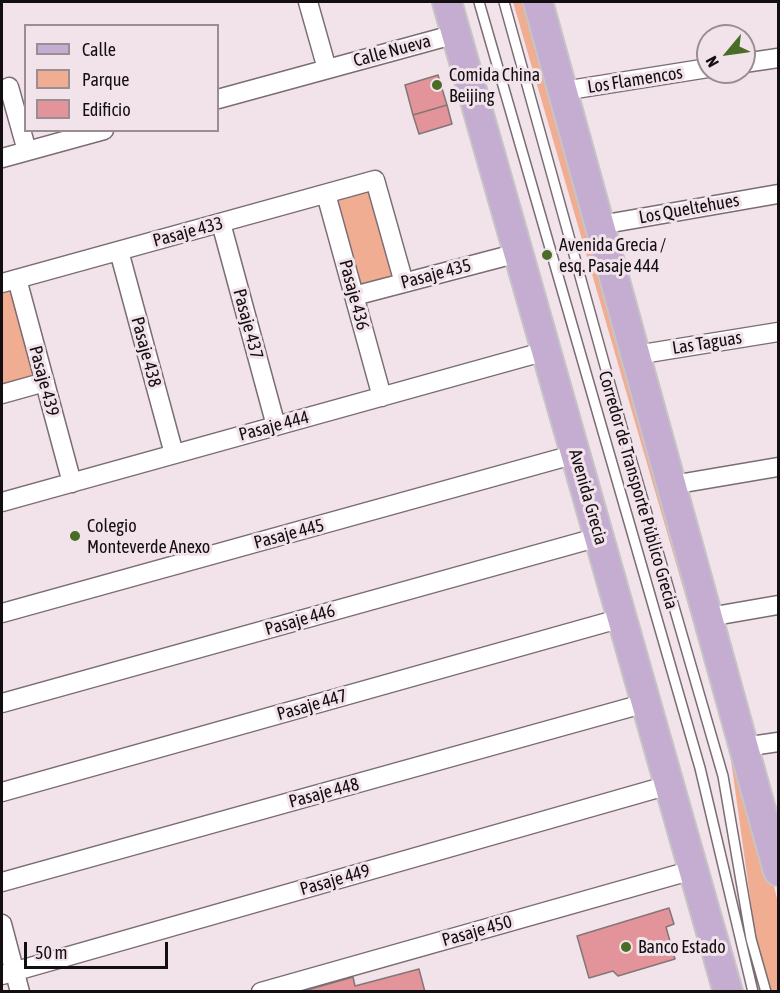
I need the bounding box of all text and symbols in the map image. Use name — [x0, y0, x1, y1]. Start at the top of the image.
legend — [24, 24, 219, 132]
north arrow — [696, 24, 756, 84]
street label: Calle Nueva — [351, 30, 433, 72]
text: Calle — [82, 39, 116, 60]
text: N — [702, 53, 722, 70]
street label: Los Flamencos — [586, 62, 684, 98]
place label: Comida China Beijing — [449, 64, 540, 106]
text: Parque — [82, 69, 130, 90]
marker: Comida China Beijing — [430, 78, 444, 92]
text: Edificio — [82, 99, 131, 120]
street label: Los Queltehues — [637, 190, 741, 228]
street label: Pasaje 433 — [151, 212, 225, 252]
place label: Avenida Grecia / esq. Pasaje 444 — [559, 234, 666, 276]
marker: Avenida Grecia / esq. Pasaje 444 — [540, 248, 554, 262]
street label: Pasaje 435 — [399, 254, 473, 294]
street label: Pasaje 436 — [334, 258, 374, 332]
street label: Pasaje 437 — [228, 287, 268, 361]
street label: Pasaje 438 — [126, 315, 166, 389]
street label: Las Taguas — [671, 327, 743, 359]
street label: Pasaje 439 — [24, 344, 64, 418]
street label: Corredor de Transporte Público Grecia — [594, 368, 682, 612]
street label: Pasaje 444 — [237, 406, 311, 446]
street label: Avenida Grecia — [564, 447, 612, 547]
street label: Pasaje 445 — [252, 514, 326, 554]
place label: Colegio Monteverde Anexo — [87, 515, 210, 558]
marker: Colegio Monteverde Anexo — [68, 529, 82, 543]
street label: Pasaje 446 — [263, 600, 337, 640]
street label: Pasaje 447 — [275, 685, 349, 725]
street label: Pasaje 448 — [287, 773, 361, 813]
street label: Pasaje 449 — [298, 860, 372, 900]
street label: Pasaje 450 — [440, 911, 514, 951]
scale bar — [27, 930, 171, 968]
place label: Banco Estado — [638, 936, 726, 958]
marker: Banco Estado — [619, 940, 633, 954]
text: 50 m — [35, 942, 67, 963]

